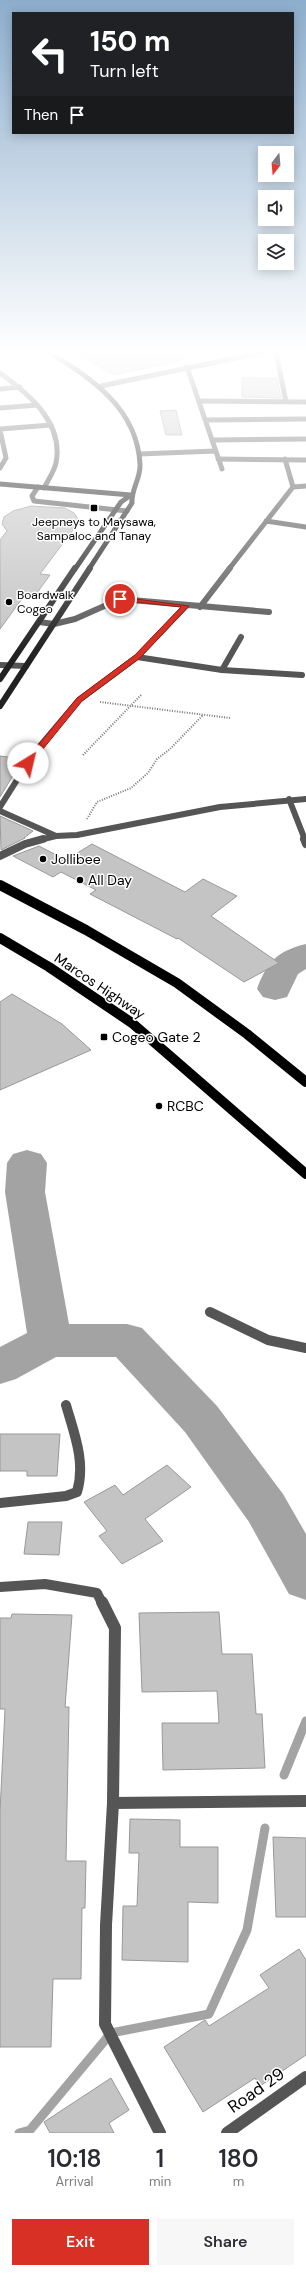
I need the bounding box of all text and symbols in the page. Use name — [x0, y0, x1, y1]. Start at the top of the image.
text: 150 m — [90, 23, 170, 60]
icon: left — [24, 28, 76, 80]
text: Turn left — [90, 59, 159, 83]
icon: arrive — [66, 104, 88, 126]
text: Then — [24, 105, 58, 125]
north arrow — [258, 146, 294, 182]
map controls — [258, 146, 294, 270]
button: sound — [258, 190, 294, 226]
button: layers — [258, 234, 294, 270]
marker: Jeepneys to Maysawa, Sampaloc and Tanay — [89, 503, 99, 513]
place label: Jeepneys to Maysawa, Sampaloc and Tanay — [32, 514, 156, 544]
pin — [103, 582, 137, 616]
place label: Boardwalk Cogeo — [17, 587, 74, 617]
icon: arrive — [109, 588, 131, 610]
marker: Boardwalk Cogeo — [4, 597, 14, 607]
position arrow — [7, 742, 49, 784]
place label: Jollibee — [51, 850, 101, 868]
marker: Jollibee — [38, 854, 48, 864]
place label: All Day — [88, 871, 132, 889]
marker: All Day — [75, 875, 85, 885]
street label: Marcos Highway — [51, 949, 149, 1023]
place label: Cogeo Gate 2 — [112, 1028, 201, 1046]
marker: Cogeo Gate 2 — [99, 1032, 109, 1042]
place label: RCBC — [167, 1097, 204, 1115]
marker: RCBC — [154, 1101, 164, 1111]
street label: Road 29 — [223, 2063, 289, 2117]
text: 10:18 — [47, 2143, 102, 2174]
text: 1 — [156, 2143, 164, 2174]
text: 180 — [219, 2143, 259, 2174]
text: Arrival — [56, 2173, 93, 2190]
text: min — [149, 2173, 171, 2190]
text: m — [233, 2173, 244, 2190]
button: Exit — [12, 2219, 149, 2265]
button: Share — [157, 2219, 294, 2265]

